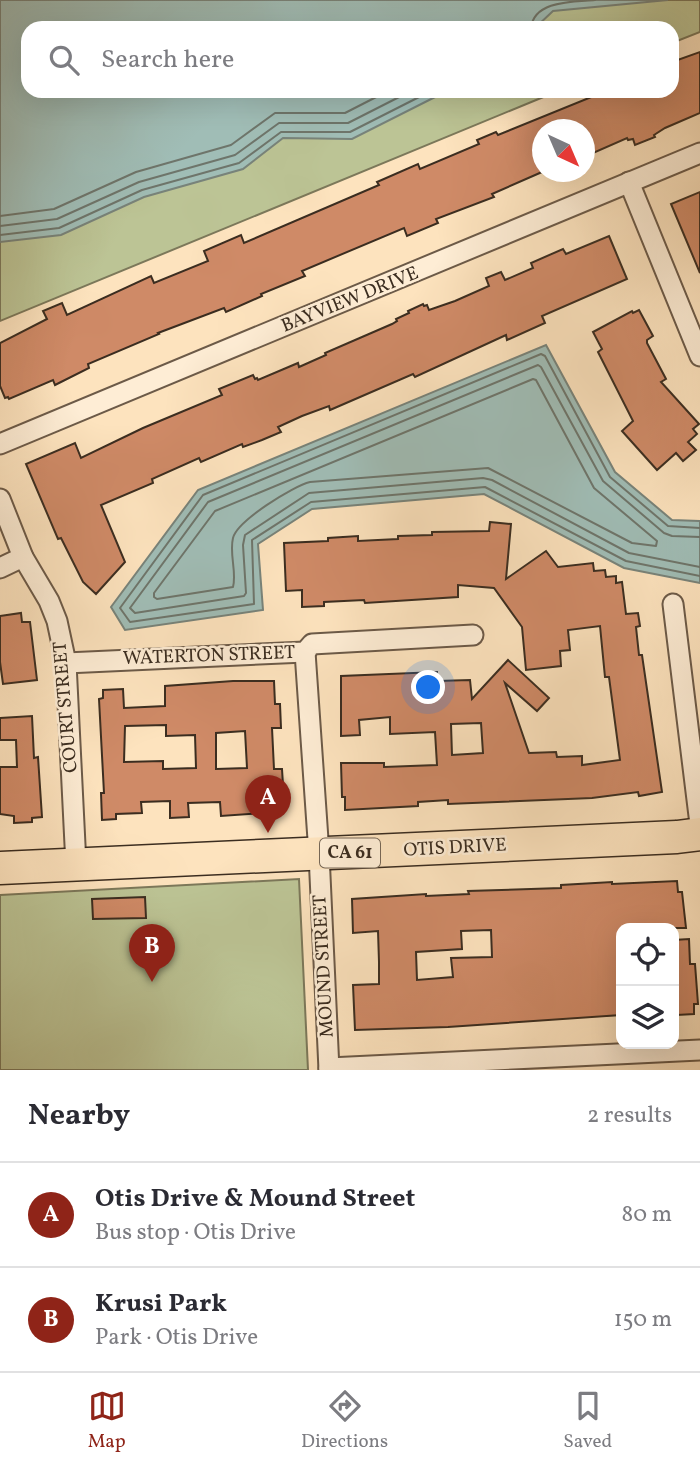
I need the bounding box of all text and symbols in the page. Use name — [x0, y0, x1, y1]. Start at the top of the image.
search box — [21, 21, 679, 98]
icon: search — [45, 41, 83, 79]
text: Search here — [101, 42, 234, 78]
north arrow — [532, 119, 595, 182]
street label: BAYVIEW DRIVE — [277, 261, 423, 339]
street label: COURT STREET — [47, 640, 85, 774]
street label: WATERTON STREET — [122, 640, 296, 672]
your location — [411, 670, 445, 704]
pin: A — [245, 775, 291, 833]
street label: OTIS DRIVE — [403, 832, 507, 864]
road number: CA 61 — [320, 838, 380, 868]
street label: MOUND STREET — [307, 894, 341, 1038]
map controls — [616, 923, 679, 1049]
button: locate — [616, 923, 679, 986]
pin: B — [129, 924, 175, 982]
button: layers — [616, 986, 679, 1049]
text: Nearby — [28, 1095, 130, 1137]
text: 2 results — [587, 1100, 672, 1132]
text: Otis Drive & Mound Street — [95, 1181, 415, 1217]
text: A — [43, 1199, 59, 1231]
text: 80 m — [622, 1199, 672, 1231]
text: Bus stop · Otis Drive — [95, 1217, 296, 1249]
text: Krusi Park — [95, 1286, 227, 1322]
text: B — [43, 1304, 59, 1336]
text: 150 m — [614, 1304, 672, 1336]
text: Park · Otis Drive — [95, 1322, 258, 1354]
tab: Map — [88, 1387, 126, 1455]
tab: Directions — [301, 1387, 388, 1455]
tab: Saved — [563, 1387, 612, 1455]

